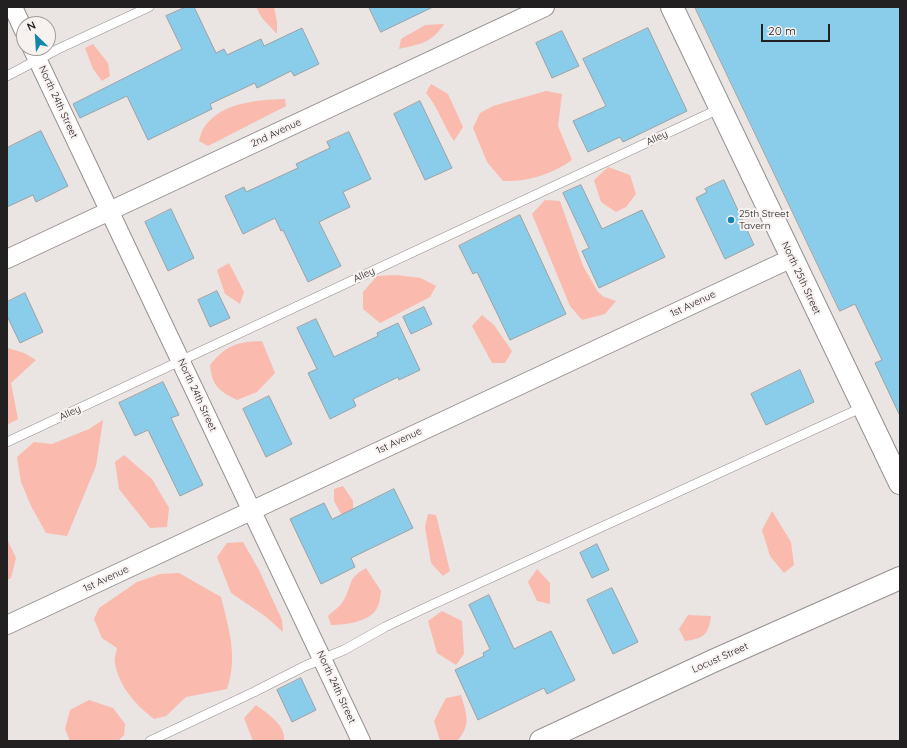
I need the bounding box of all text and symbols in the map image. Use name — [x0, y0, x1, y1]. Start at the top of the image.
north arrow — [16, 16, 56, 56]
scale bar — [763, 16, 832, 42]
text: N — [25, 18, 38, 34]
text: 20 m — [768, 23, 796, 38]
street label: North 24th Street — [36, 64, 80, 140]
street label: 2nd Avenue — [249, 116, 303, 150]
street label: Alley — [644, 128, 670, 148]
place label: 25th Street Tavern — [739, 208, 789, 232]
marker: 25th Street Tavern — [726, 215, 736, 225]
street label: North 25th Street — [779, 240, 823, 316]
street label: Alley — [351, 265, 377, 285]
street label: 1st Avenue — [668, 288, 718, 320]
street label: North 24th Street — [175, 357, 219, 433]
street label: Alley — [57, 403, 83, 423]
street label: 1st Avenue — [374, 425, 424, 457]
street label: 1st Avenue — [81, 563, 131, 595]
street label: Locust Street — [690, 640, 750, 676]
street label: North 24th Street — [314, 649, 358, 725]

